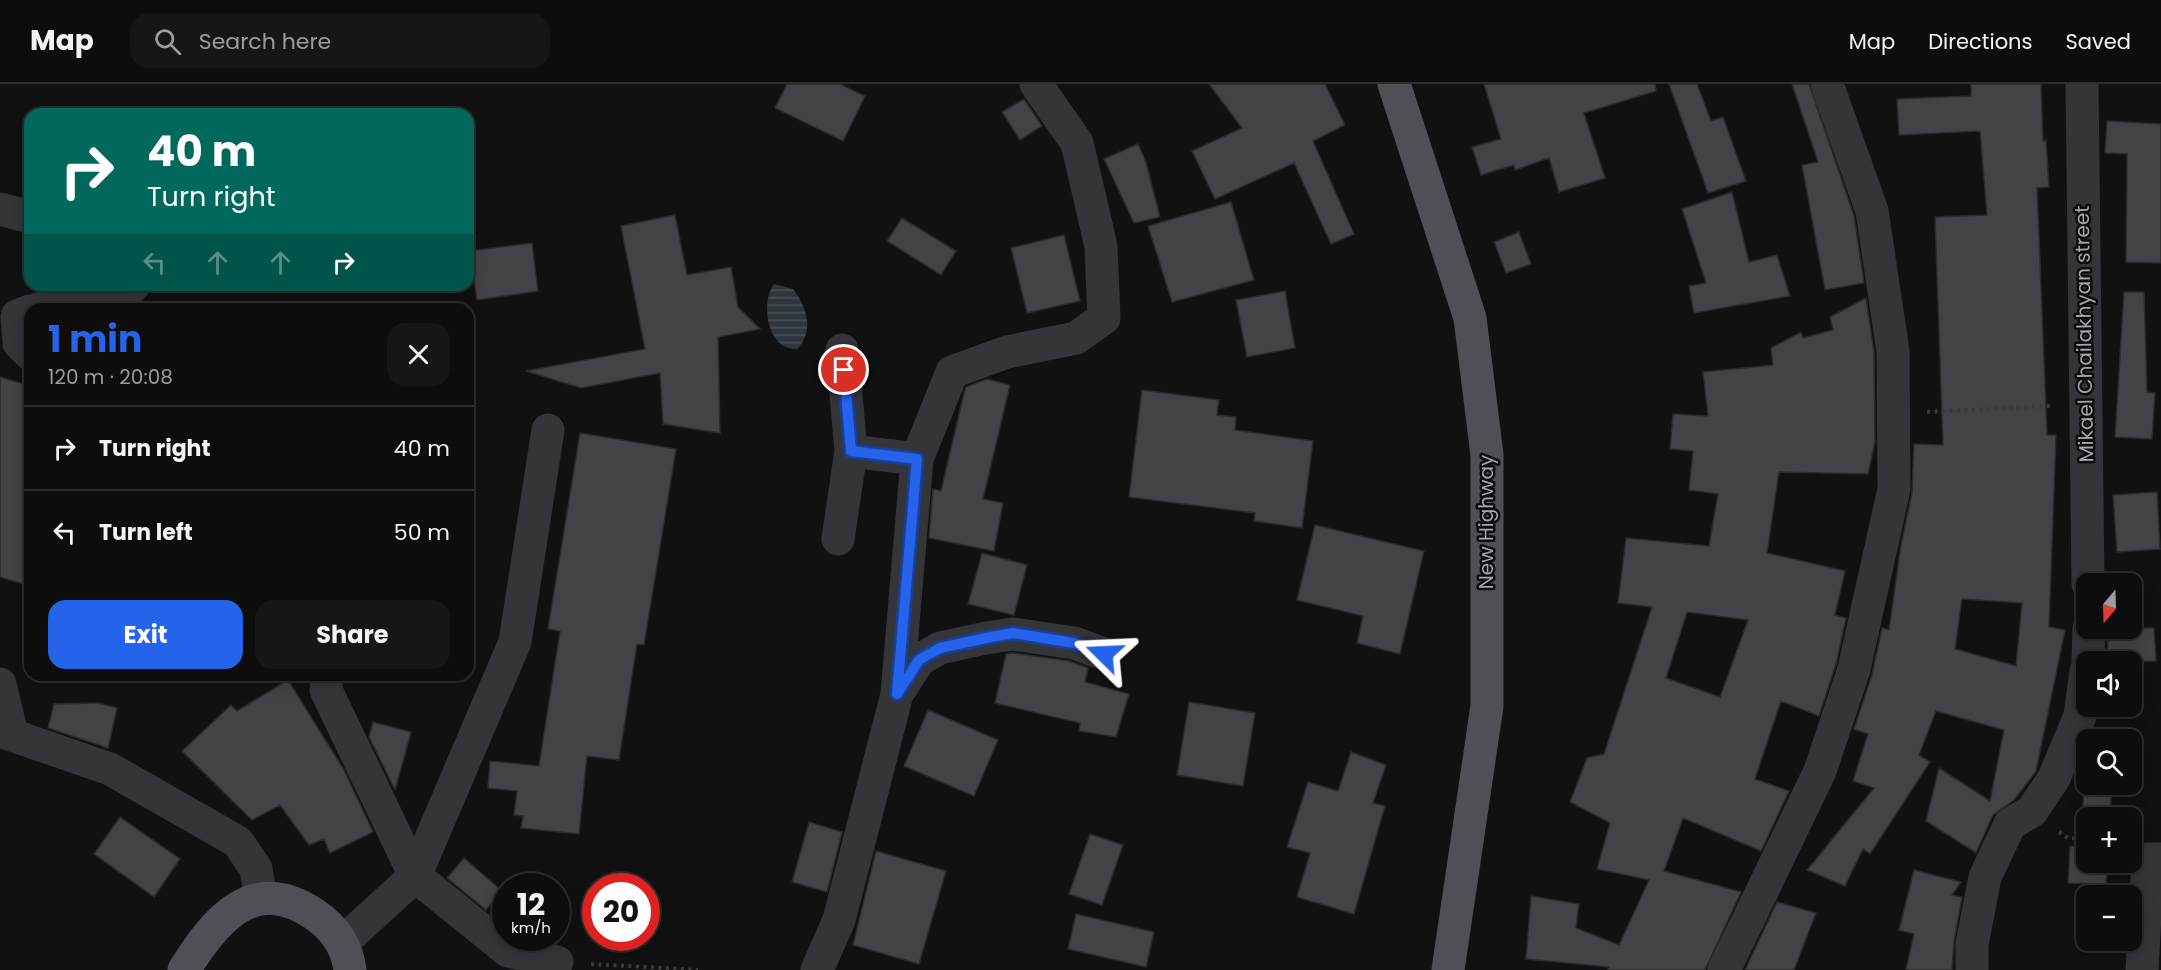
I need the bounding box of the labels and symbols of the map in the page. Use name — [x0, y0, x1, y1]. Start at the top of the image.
street label: Mikael Chailakhyan street — [2068, 205, 2100, 463]
pin — [818, 344, 869, 395]
street label: New Highway — [1472, 455, 1500, 589]
north arrow — [2076, 573, 2142, 639]
position arrow — [1072, 622, 1136, 686]
speed limit sign: 20 — [582, 873, 660, 951]

